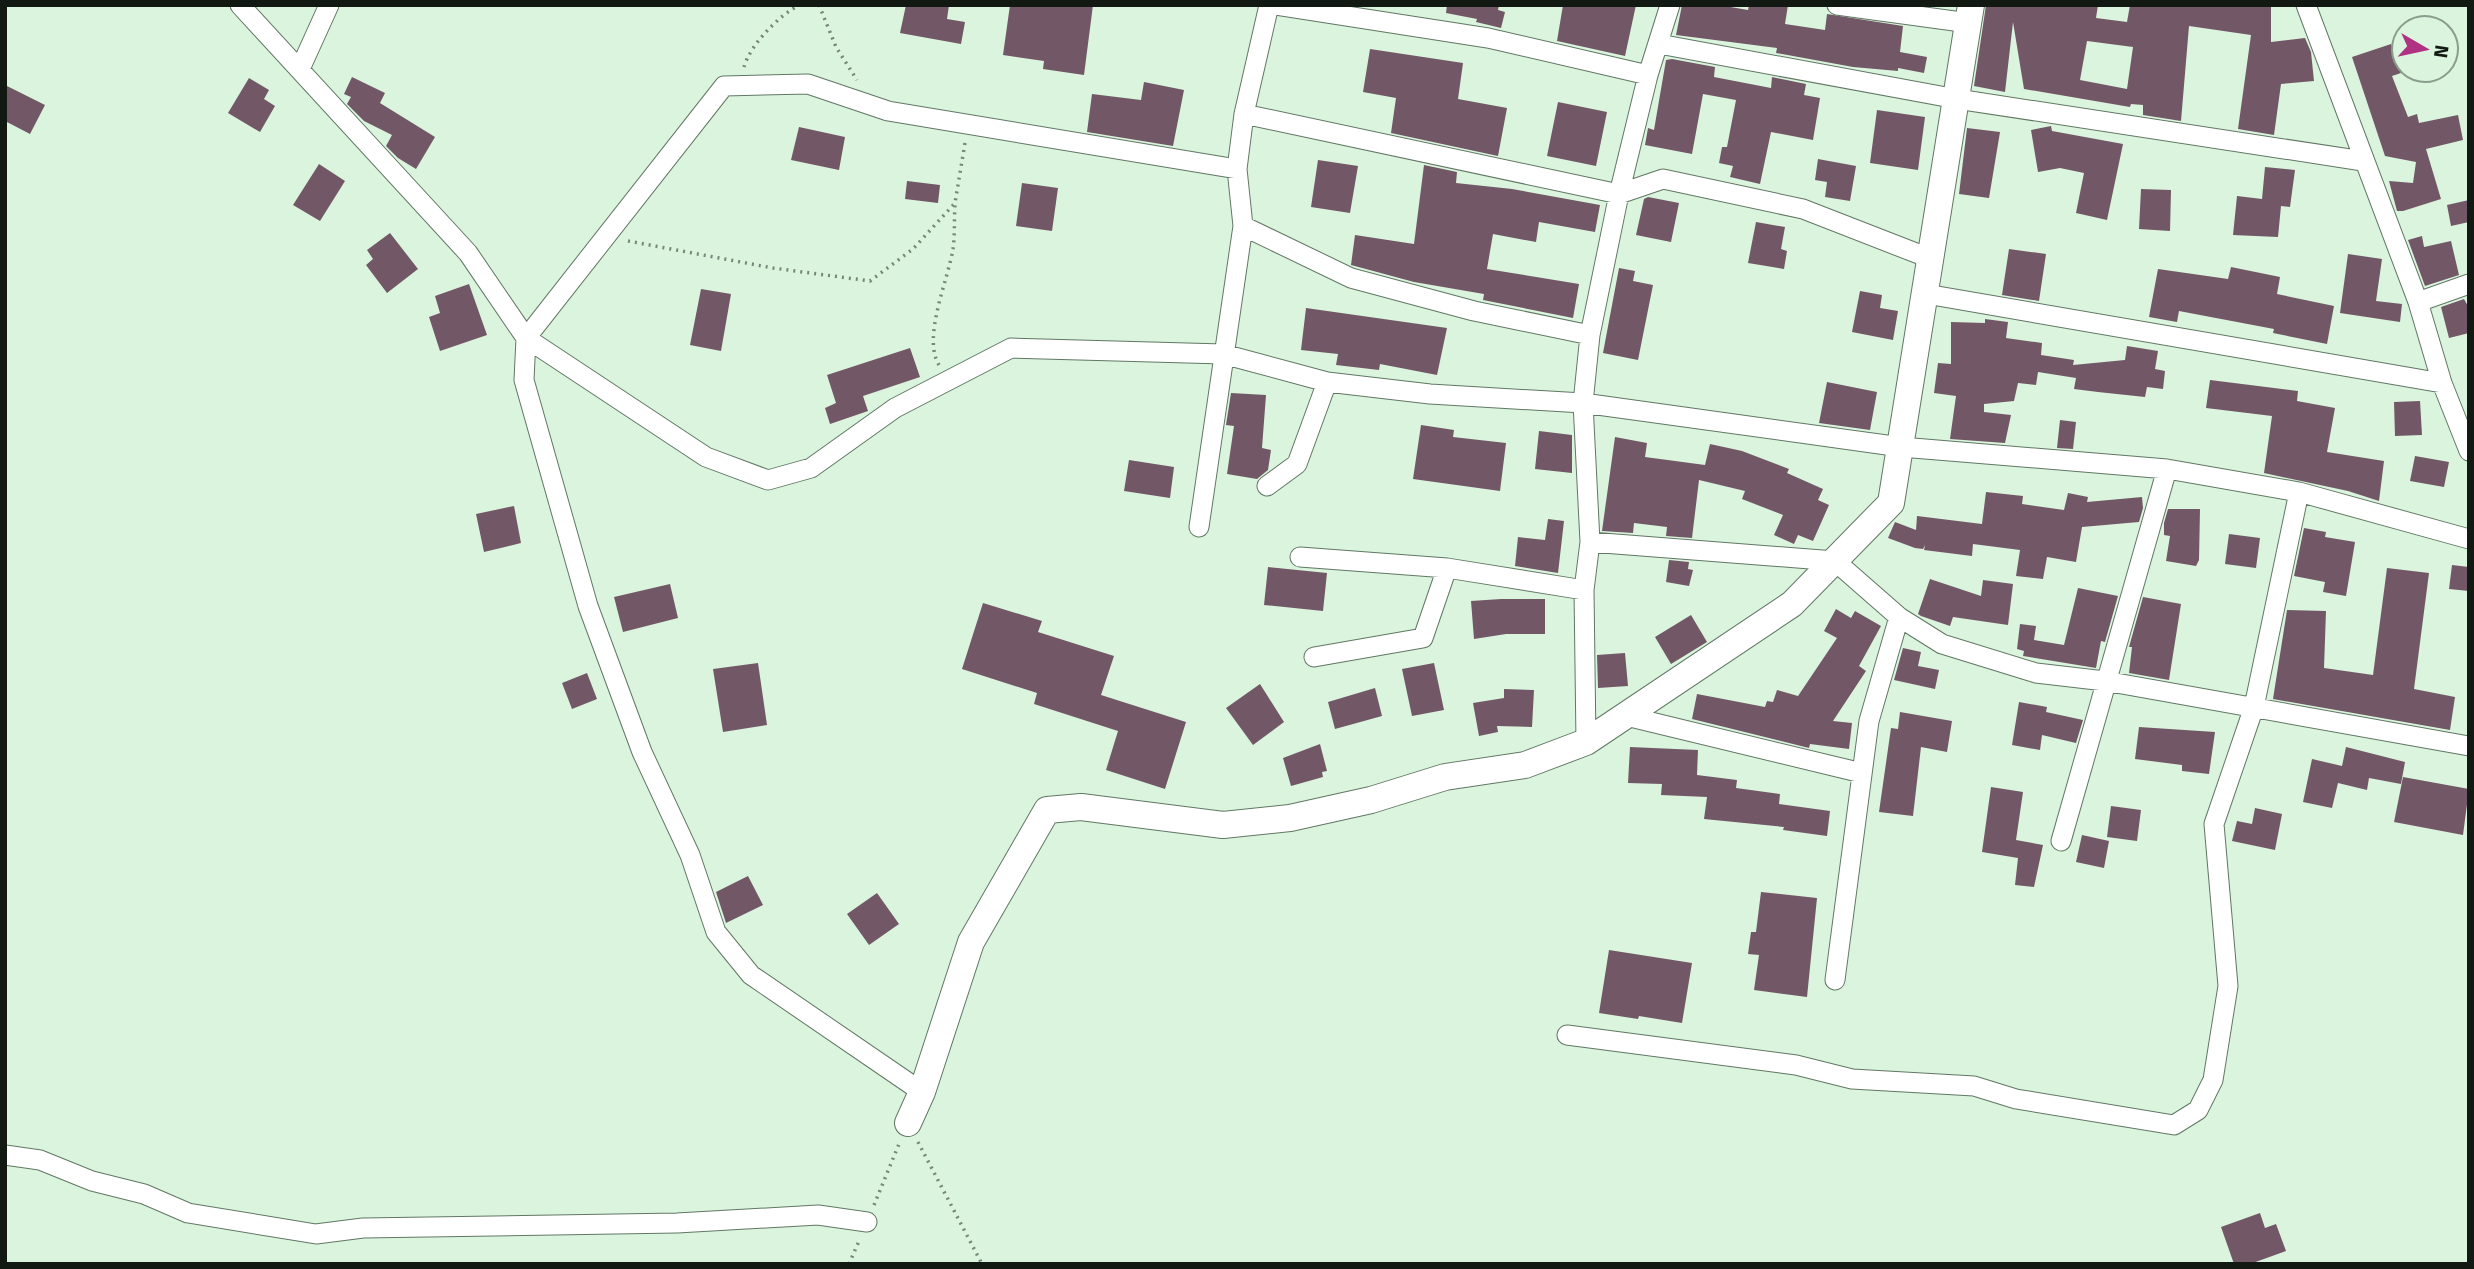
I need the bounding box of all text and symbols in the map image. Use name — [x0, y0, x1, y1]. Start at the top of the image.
north arrow — [2390, 14, 2460, 84]
text: N — [2429, 44, 2454, 60]

